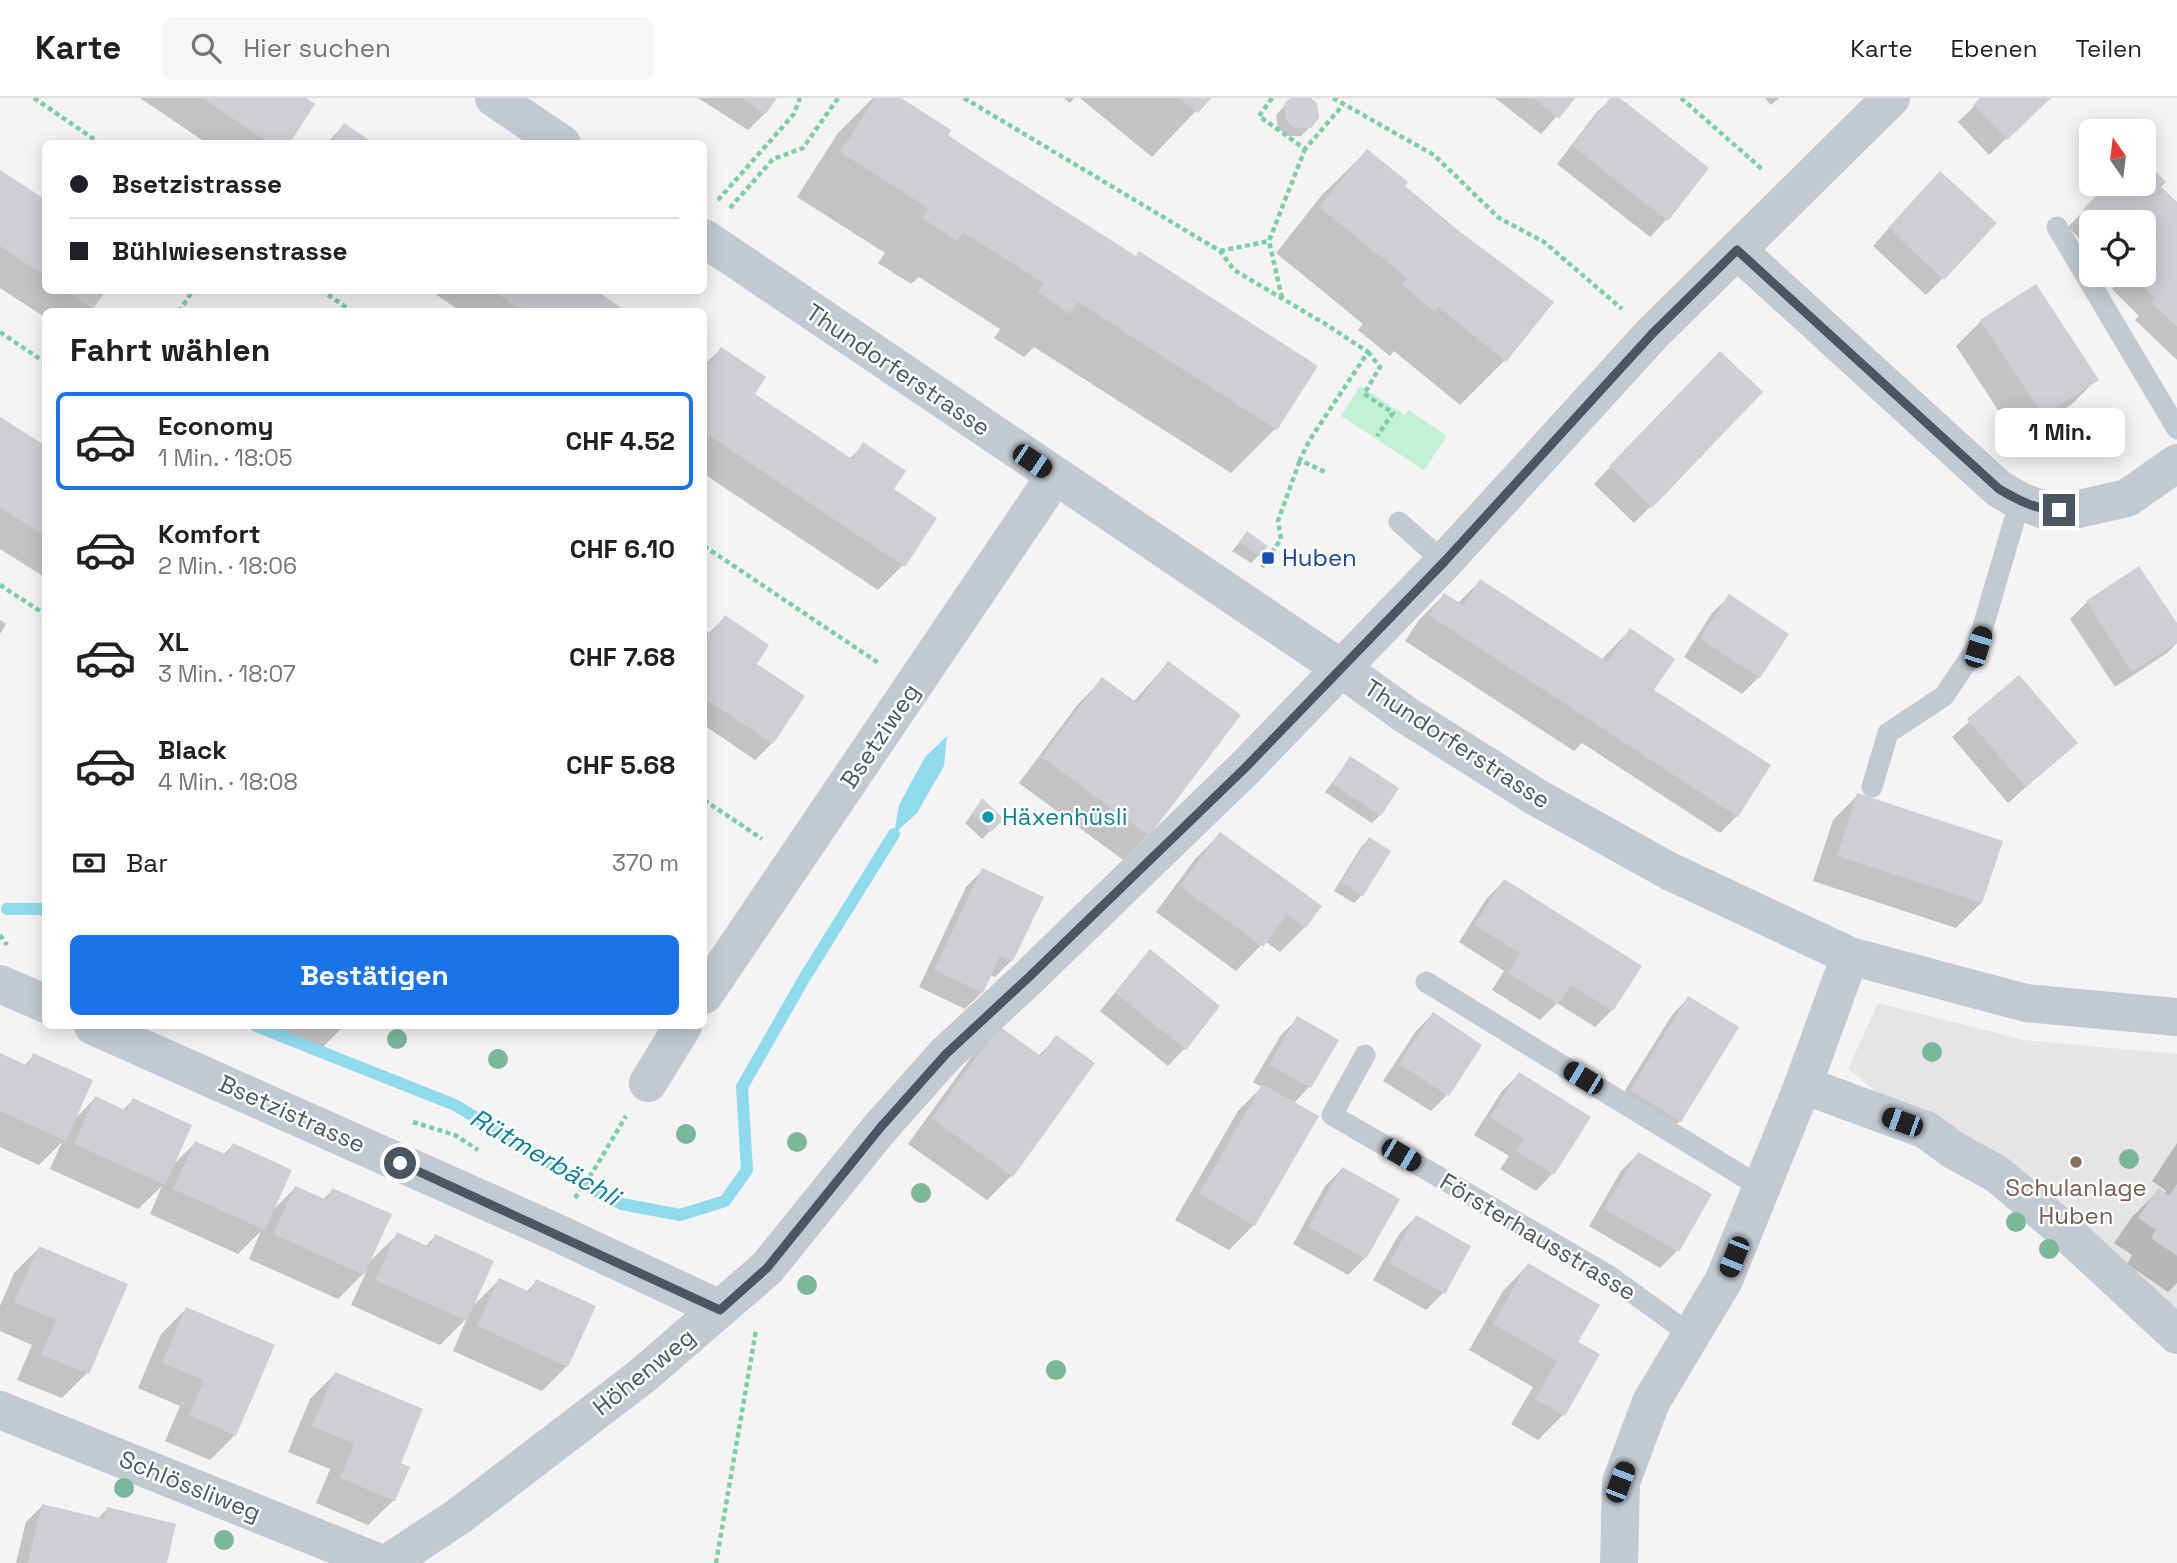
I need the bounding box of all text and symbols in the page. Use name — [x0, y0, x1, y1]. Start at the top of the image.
search box — [163, 17, 653, 80]
text: Karte — [35, 27, 121, 69]
icon: search — [187, 29, 225, 67]
text: Hier suchen — [243, 31, 391, 65]
text: Karte — [1850, 33, 1913, 64]
text: Ebenen — [1951, 33, 2037, 64]
text: Teilen — [2075, 33, 2142, 64]
north arrow — [2079, 119, 2156, 196]
map controls — [2079, 119, 2156, 287]
text: Bsetzistrasse — [112, 167, 282, 201]
button: locate — [2079, 210, 2156, 287]
text: Bühlwiesenstrasse — [112, 234, 348, 268]
street label: Thundorferstrasse — [800, 296, 996, 443]
text: Fahrt wählen — [70, 330, 270, 370]
callout: 1 Min. — [1994, 408, 2124, 458]
text: Economy — [158, 409, 274, 443]
icon: car — [74, 410, 137, 473]
text: 1 Min. — [2028, 417, 2092, 447]
text: CHF 4.52 — [566, 424, 675, 458]
car — [1009, 441, 1056, 481]
text: 1 Min. · 18:05 — [158, 443, 293, 473]
route end — [2043, 494, 2075, 526]
text: Komfort — [158, 517, 261, 551]
icon: car — [74, 518, 137, 581]
text: CHF 6.10 — [570, 532, 675, 566]
place label: Huben — [1282, 542, 1357, 573]
marker: Huben — [1260, 550, 1276, 566]
text: 2 Min. · 18:06 — [158, 551, 297, 581]
car — [1962, 624, 1995, 670]
text: XL — [158, 625, 189, 659]
icon: car — [74, 626, 137, 689]
text: CHF 7.68 — [569, 640, 675, 674]
text: 3 Min. · 18:07 — [158, 659, 296, 689]
street label: Thundorferstrasse — [1358, 672, 1556, 815]
street label: Bsetziweg — [833, 677, 926, 794]
text: Black — [158, 733, 227, 767]
icon: car — [74, 734, 137, 797]
text: CHF 5.68 — [566, 748, 675, 782]
text: 4 Min. · 18:08 — [158, 767, 298, 797]
place label: Häxenhüsli — [1002, 801, 1128, 832]
marker: Häxenhüsli — [980, 809, 996, 825]
icon: cash — [70, 844, 108, 882]
text: Bar — [126, 846, 168, 880]
text: 370 m — [612, 848, 679, 878]
button: Bestätigen — [70, 935, 679, 1015]
car — [1560, 1058, 1607, 1098]
street label: Bsetzistrasse — [214, 1067, 370, 1160]
water label: Rütmerbächli — [464, 1100, 628, 1215]
car — [1879, 1105, 1926, 1139]
car — [1378, 1135, 1425, 1175]
route start — [384, 1147, 416, 1179]
marker: Schulanlage Huben — [2068, 1154, 2084, 1170]
street label: Försterhausstrasse — [1434, 1166, 1642, 1307]
place label: Schulanlage Huben — [2005, 1172, 2147, 1231]
car — [1717, 1234, 1752, 1280]
street label: Höhenweg — [586, 1321, 701, 1422]
street label: Schlössliweg — [115, 1443, 266, 1528]
car — [1603, 1459, 1638, 1505]

